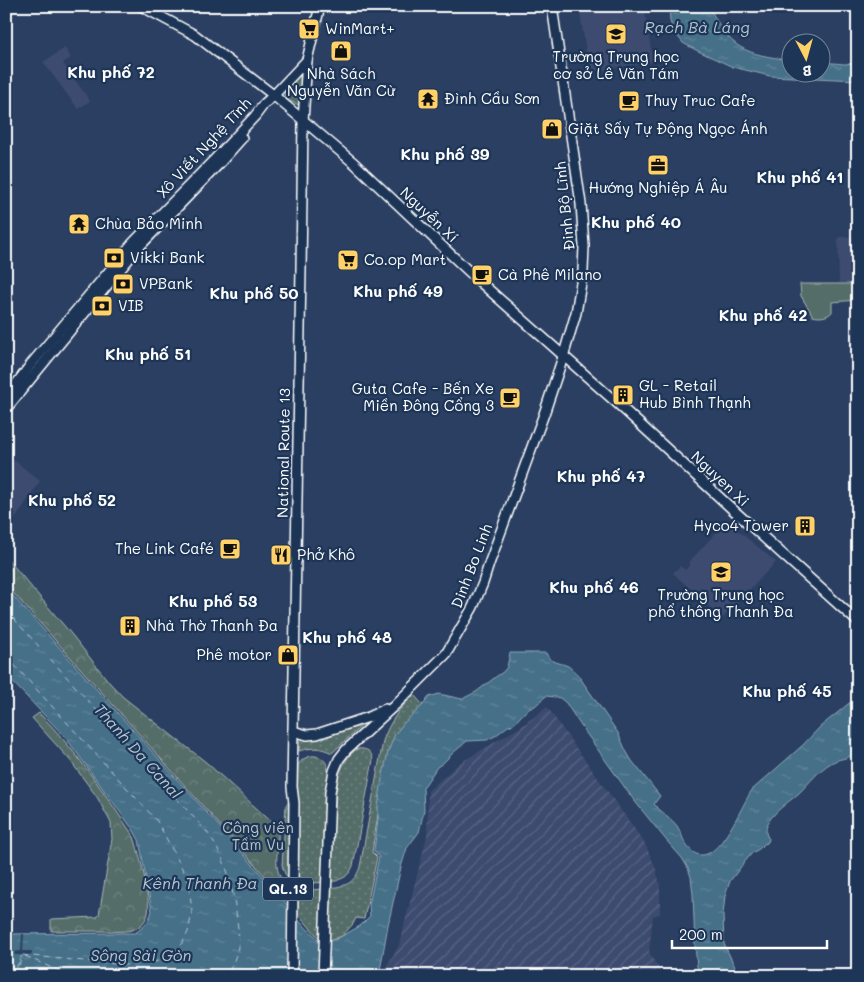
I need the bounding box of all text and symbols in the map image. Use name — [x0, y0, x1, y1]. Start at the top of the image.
water label: Rạch Bà Láng — [644, 16, 750, 37]
supermarket icon: WinMart+ — [297, 17, 321, 41]
place label: WinMart+ — [325, 18, 395, 38]
school or university icon: Trường Trung học cơ sở Lê Văn Tám — [604, 22, 628, 46]
north arrow — [782, 32, 832, 82]
shop icon: Nhà Sách Nguyễn Văn Cừ — [329, 39, 353, 63]
place label: Trường Trung học cơ sở Lê Văn Tám — [553, 46, 680, 83]
district label: Khu phố 72 — [67, 61, 155, 82]
text: B — [802, 61, 813, 81]
place label: Nhà Sách Nguyễn Văn Cừ — [287, 63, 396, 100]
temple icon: Đình Cầu Sơn — [416, 87, 440, 111]
place label: Đình Cầu Sơn — [444, 88, 540, 108]
cafe icon: Thuy Truc Cafe — [617, 89, 641, 113]
place label: Thuy Truc Cafe — [645, 90, 756, 110]
street label: Xô Viết Nghệ Tĩnh — [152, 93, 255, 202]
shop icon: Giặt Sấy Tự Động Ngọc Ánh — [540, 117, 564, 141]
place label: Giặt Sấy Tự Động Ngọc Ánh — [568, 118, 767, 138]
district label: Khu phố 39 — [401, 143, 490, 164]
office icon: Hướng Nghiệp Á Âu — [646, 153, 670, 177]
street label: Đinh Bộ Lĩnh — [549, 161, 579, 252]
district label: Khu phố 41 — [757, 166, 843, 187]
place label: Hướng Nghiệp Á Âu — [589, 177, 727, 197]
street label: Nguyễn Xí — [396, 182, 463, 246]
district label: Khu phố 40 — [591, 211, 681, 232]
temple icon: Chùa Bảo Minh — [67, 212, 91, 236]
place label: Chùa Bảo Minh — [95, 213, 202, 233]
bank icon: Vikki Bank — [102, 246, 126, 270]
place label: Vikki Bank — [130, 247, 205, 267]
supermarket icon: Co.op Mart — [336, 248, 360, 272]
place label: Co.op Mart — [364, 249, 446, 269]
cafe icon: Cà Phê Milano — [470, 263, 494, 287]
place label: Cà Phê Milano — [498, 264, 602, 284]
bank icon: VPBank — [111, 272, 135, 296]
place label: VPBank — [139, 273, 193, 293]
district label: Khu phố 49 — [353, 280, 443, 301]
district label: Khu phố 50 — [209, 282, 299, 303]
bank icon: VIB — [90, 294, 114, 318]
place label: VIB — [118, 295, 144, 315]
district label: Khu phố 42 — [719, 304, 807, 325]
district label: Khu phố 51 — [105, 343, 191, 364]
place label: GL - Retail Hub Bình Thạnh — [639, 375, 751, 412]
place label: Guta Cafe - Bến Xe Miền Đông Cổng 3 — [352, 378, 494, 415]
building icon: GL - Retail Hub Bình Thạnh — [611, 383, 635, 407]
cafe icon: Guta Cafe - Bến Xe Miền Đông Cổng 3 — [498, 386, 522, 410]
street label: National Route 13 — [272, 388, 294, 518]
street label: Nguyen Xi — [687, 446, 754, 510]
district label: Khu phố 47 — [557, 465, 645, 486]
district label: Khu phố 52 — [28, 489, 116, 510]
building icon: Hyco4 Tower — [793, 514, 817, 538]
place label: Hyco4 Tower — [693, 515, 789, 535]
street label: Dinh Bo Linh — [446, 521, 496, 611]
cafe icon: The Link Café — [218, 537, 242, 561]
place label: The Link Café — [115, 538, 214, 558]
restaurant icon: Phở Khô — [269, 543, 293, 567]
place label: Phở Khô — [297, 544, 355, 564]
school or university icon: Trường Trung học phổ thông Thanh Đa — [709, 560, 733, 584]
district label: Khu phố 46 — [549, 576, 639, 597]
place label: Trường Trung học phổ thông Thanh Đa — [648, 584, 794, 621]
district label: Khu phố 53 — [169, 590, 258, 611]
building icon: Nhà Thờ Thanh Đa — [118, 614, 142, 638]
place label: Nhà Thờ Thanh Đa — [146, 615, 278, 635]
district label: Khu phố 48 — [302, 626, 392, 647]
shop icon: Phê motor — [276, 643, 300, 667]
place label: Phê motor — [196, 644, 272, 664]
district label: Khu phố 45 — [742, 680, 832, 701]
water label: Thanh Da Canal — [90, 699, 187, 803]
park label: Công viên Tầm Vu — [222, 817, 294, 854]
water label: Kênh Thanh Đa — [142, 872, 258, 893]
road number: QL.13 — [263, 878, 313, 901]
scale bar — [672, 917, 826, 949]
text: 200 m — [679, 924, 723, 944]
water label: Sông Sài Gòn — [91, 944, 192, 965]

